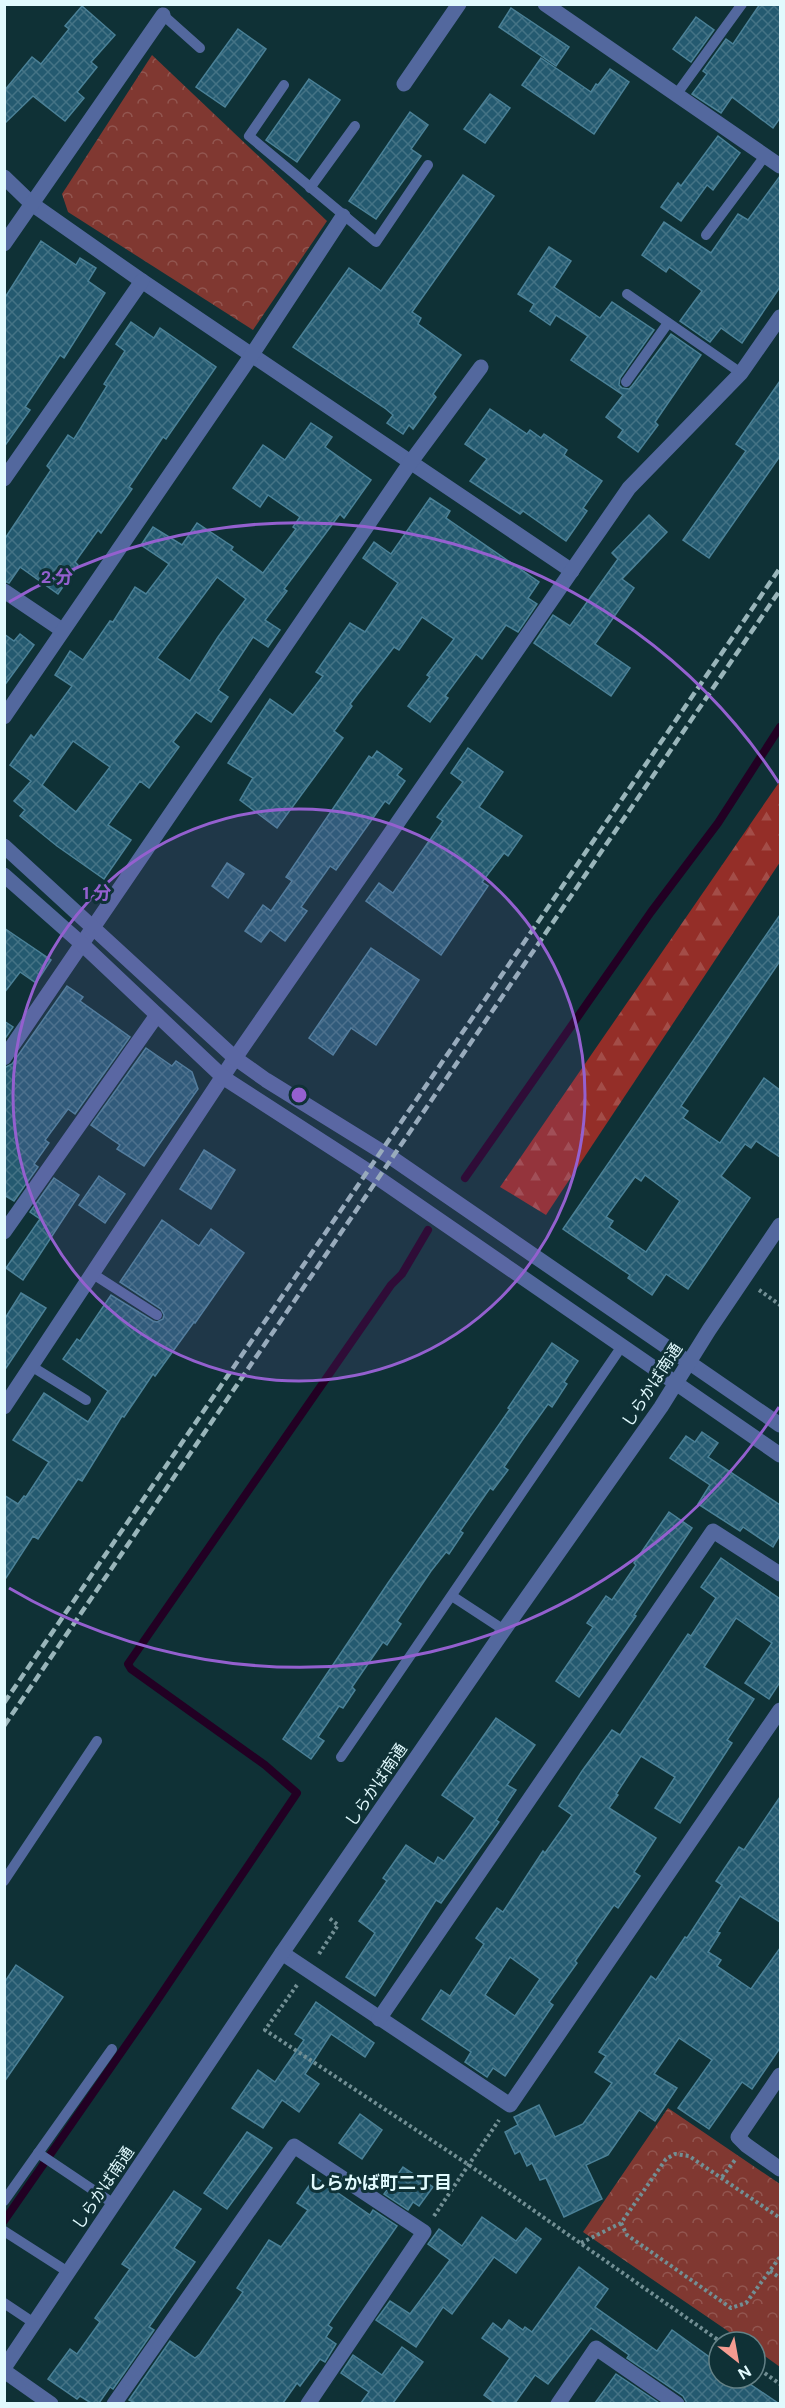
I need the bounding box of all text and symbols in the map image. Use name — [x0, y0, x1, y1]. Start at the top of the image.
text: 2 分 — [41, 565, 73, 589]
text: 1 分 — [83, 881, 111, 905]
centre of rings — [289, 1085, 309, 1105]
street label: しらかば南通 — [617, 1339, 687, 1431]
street label: しらかば南通 — [340, 1739, 412, 1831]
street label: しらかば南通 — [67, 2142, 139, 2234]
district label: しらかば町二丁目 — [308, 2171, 452, 2195]
north arrow — [707, 2330, 767, 2390]
text: N — [734, 2360, 755, 2384]

